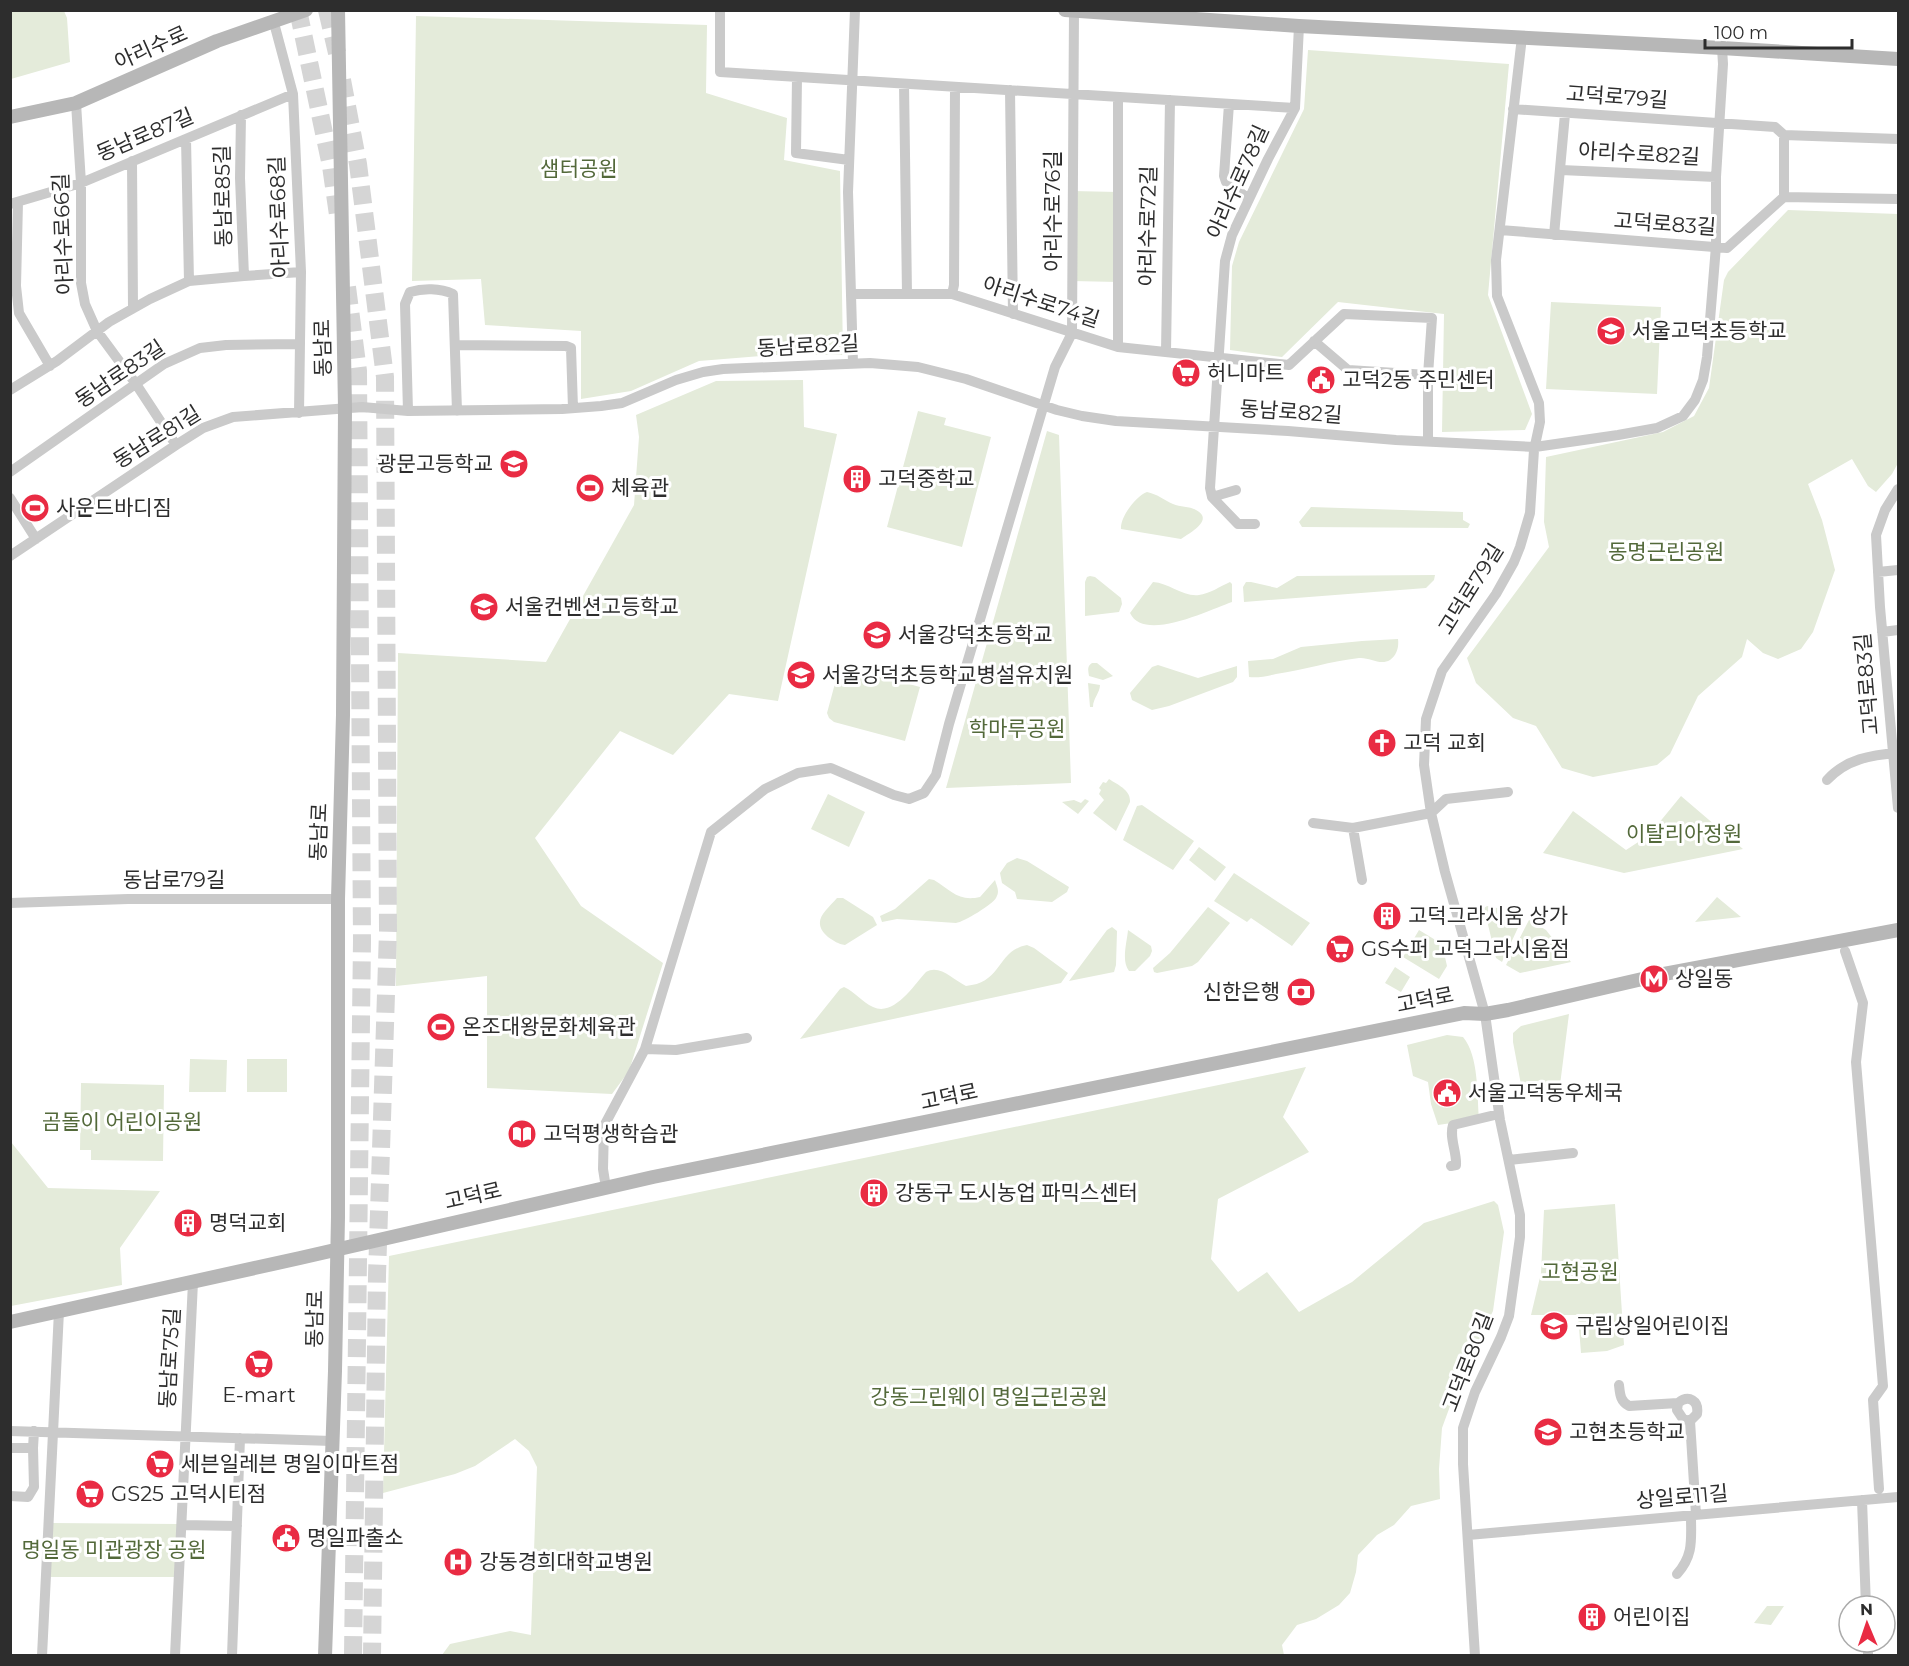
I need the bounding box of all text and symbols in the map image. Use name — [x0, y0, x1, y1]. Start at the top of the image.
scale bar — [1705, 12, 1852, 50]
street label: 아리수로 — [110, 20, 191, 75]
text: 100 m — [1714, 22, 1768, 44]
street label: 고덕로79길 — [1565, 80, 1669, 113]
street label: 동남로87길 — [92, 103, 197, 166]
street label: 아리수로78길 — [1201, 121, 1274, 243]
street label: 아리수로82길 — [1577, 138, 1701, 169]
street label: 동남로85길 — [209, 145, 236, 248]
street label: 아리수로76길 — [1040, 150, 1065, 272]
street label: 아리수로68길 — [264, 155, 293, 279]
park label: 샘터공원 — [540, 156, 618, 181]
street label: 아리수로72길 — [1134, 165, 1161, 287]
street label: 아리수로66길 — [48, 173, 77, 296]
street label: 고덕로83길 — [1613, 207, 1717, 240]
street label: 아리수로74길 — [980, 271, 1103, 332]
school or university icon: 서울고덕초등학교 — [1595, 315, 1627, 347]
place label: 서울고덕초등학교 — [1632, 318, 1787, 343]
street label: 동남로 — [309, 319, 336, 377]
street label: 동남로82길 — [756, 330, 860, 361]
street label: 동남로83길 — [70, 335, 169, 413]
supermarket icon: 허니마트 — [1170, 357, 1202, 389]
place label: 허니마트 — [1207, 360, 1284, 385]
public building icon: 고덕2동 주민센터 — [1305, 364, 1337, 396]
place label: 고덕2동 주민센터 — [1342, 367, 1495, 392]
street label: 동남로82길 — [1239, 395, 1343, 428]
street label: 동남로81길 — [108, 400, 205, 473]
school or university icon: 광문고등학교 — [498, 448, 530, 480]
place label: 광문고등학교 — [377, 451, 493, 476]
building icon: 고덕중학교 — [841, 463, 873, 495]
place label: 고덕중학교 — [878, 466, 975, 491]
sports icon: 체육관 — [574, 472, 606, 504]
place label: 체육관 — [611, 475, 669, 500]
sports icon: 사운드바디짐 — [19, 492, 51, 524]
place label: 사운드바디짐 — [56, 495, 172, 520]
street label: 고덕로79길 — [1433, 539, 1508, 639]
park label: 동명근린공원 — [1608, 539, 1724, 564]
school or university icon: 서울컨벤션고등학교 — [468, 591, 500, 623]
place label: 서울컨벤션고등학교 — [505, 594, 679, 619]
school or university icon: 서울강덕초등학교 — [861, 619, 893, 651]
place label: 서울강덕초등학교 — [898, 622, 1053, 647]
street label: 고덕로83길 — [1850, 632, 1883, 736]
school or university icon: 서울강덕초등학교병설유치원 — [785, 659, 817, 691]
place label: 서울강덕초등학교병설유치원 — [822, 662, 1073, 687]
park label: 학마루공원 — [969, 716, 1065, 741]
church icon: 고덕 교회 — [1366, 727, 1398, 759]
place label: 고덕 교회 — [1403, 730, 1486, 755]
street label: 동남로 — [305, 803, 332, 861]
park label: 이탈리아정원 — [1626, 821, 1742, 846]
street label: 동남로79길 — [123, 867, 225, 892]
building icon: 고덕그라시움 상가 — [1371, 900, 1403, 932]
place label: 고덕그라시움 상가 — [1408, 903, 1568, 928]
supermarket icon: GS수퍼 고덕그라시움점 — [1324, 933, 1356, 965]
place label: GS수퍼 고덕그라시움점 — [1361, 936, 1570, 961]
metro station icon: 상일동 — [1638, 963, 1670, 995]
place label: 상일동 — [1675, 966, 1733, 991]
bank icon: 신한은행 — [1285, 976, 1317, 1008]
place label: 신한은행 — [1203, 979, 1280, 1004]
street label: 고덕로 — [1394, 982, 1456, 1017]
sports icon: 온조대왕문화체육관 — [425, 1011, 457, 1043]
place label: 온조대왕문화체육관 — [462, 1014, 636, 1039]
public building icon: 서울고덕동우체국 — [1431, 1077, 1463, 1109]
street label: 고덕로 — [918, 1078, 980, 1115]
place label: 서울고덕동우체국 — [1468, 1080, 1623, 1105]
park label: 곰돌이 어린이공원 — [42, 1109, 202, 1134]
library icon: 고덕평생학습관 — [506, 1118, 538, 1150]
place label: 고덕평생학습관 — [543, 1121, 678, 1146]
street label: 고덕로 — [442, 1177, 504, 1214]
building icon: 강동구 도시농업 파믹스센터 — [858, 1177, 890, 1209]
place label: 강동구 도시농업 파믹스센터 — [895, 1180, 1138, 1205]
building icon: 명덕교회 — [172, 1207, 204, 1239]
place label: 명덕교회 — [209, 1210, 286, 1235]
park label: 고현공원 — [1541, 1259, 1619, 1284]
street label: 동남로 — [301, 1290, 328, 1348]
street label: 동남로75길 — [154, 1307, 185, 1409]
street label: 고덕로80길 — [1437, 1309, 1498, 1415]
school or university icon: 구립상일어린이집 — [1538, 1310, 1570, 1342]
place label: 구립상일어린이집 — [1575, 1313, 1730, 1338]
supermarket icon: E-mart — [243, 1348, 275, 1380]
place label: E-mart — [222, 1382, 296, 1407]
park label: 강동그린웨이 명일근린공원 — [870, 1384, 1108, 1409]
school or university icon: 고현초등학교 — [1532, 1416, 1564, 1448]
place label: 고현초등학교 — [1569, 1419, 1685, 1444]
supermarket icon: 세븐일레븐 명일이마트점 — [144, 1448, 176, 1480]
place label: 세븐일레븐 명일이마트점 — [181, 1451, 399, 1476]
supermarket icon: GS25 고덕시티점 — [74, 1478, 106, 1510]
street label: 상일로11길 — [1635, 1480, 1729, 1513]
place label: GS25 고덕시티점 — [111, 1481, 266, 1506]
public building icon: 명일파출소 — [270, 1522, 302, 1554]
place label: 명일파출소 — [307, 1525, 404, 1550]
park label: 명일동 미관광장 공원 — [22, 1537, 206, 1562]
hospital icon: 강동경희대학교병원 — [442, 1546, 474, 1578]
place label: 강동경희대학교병원 — [479, 1549, 653, 1574]
north arrow — [1837, 1594, 1897, 1654]
text: N — [1860, 1600, 1873, 1619]
building icon: 어린이집 — [1576, 1601, 1608, 1633]
place label: 어린이집 — [1613, 1604, 1690, 1629]

